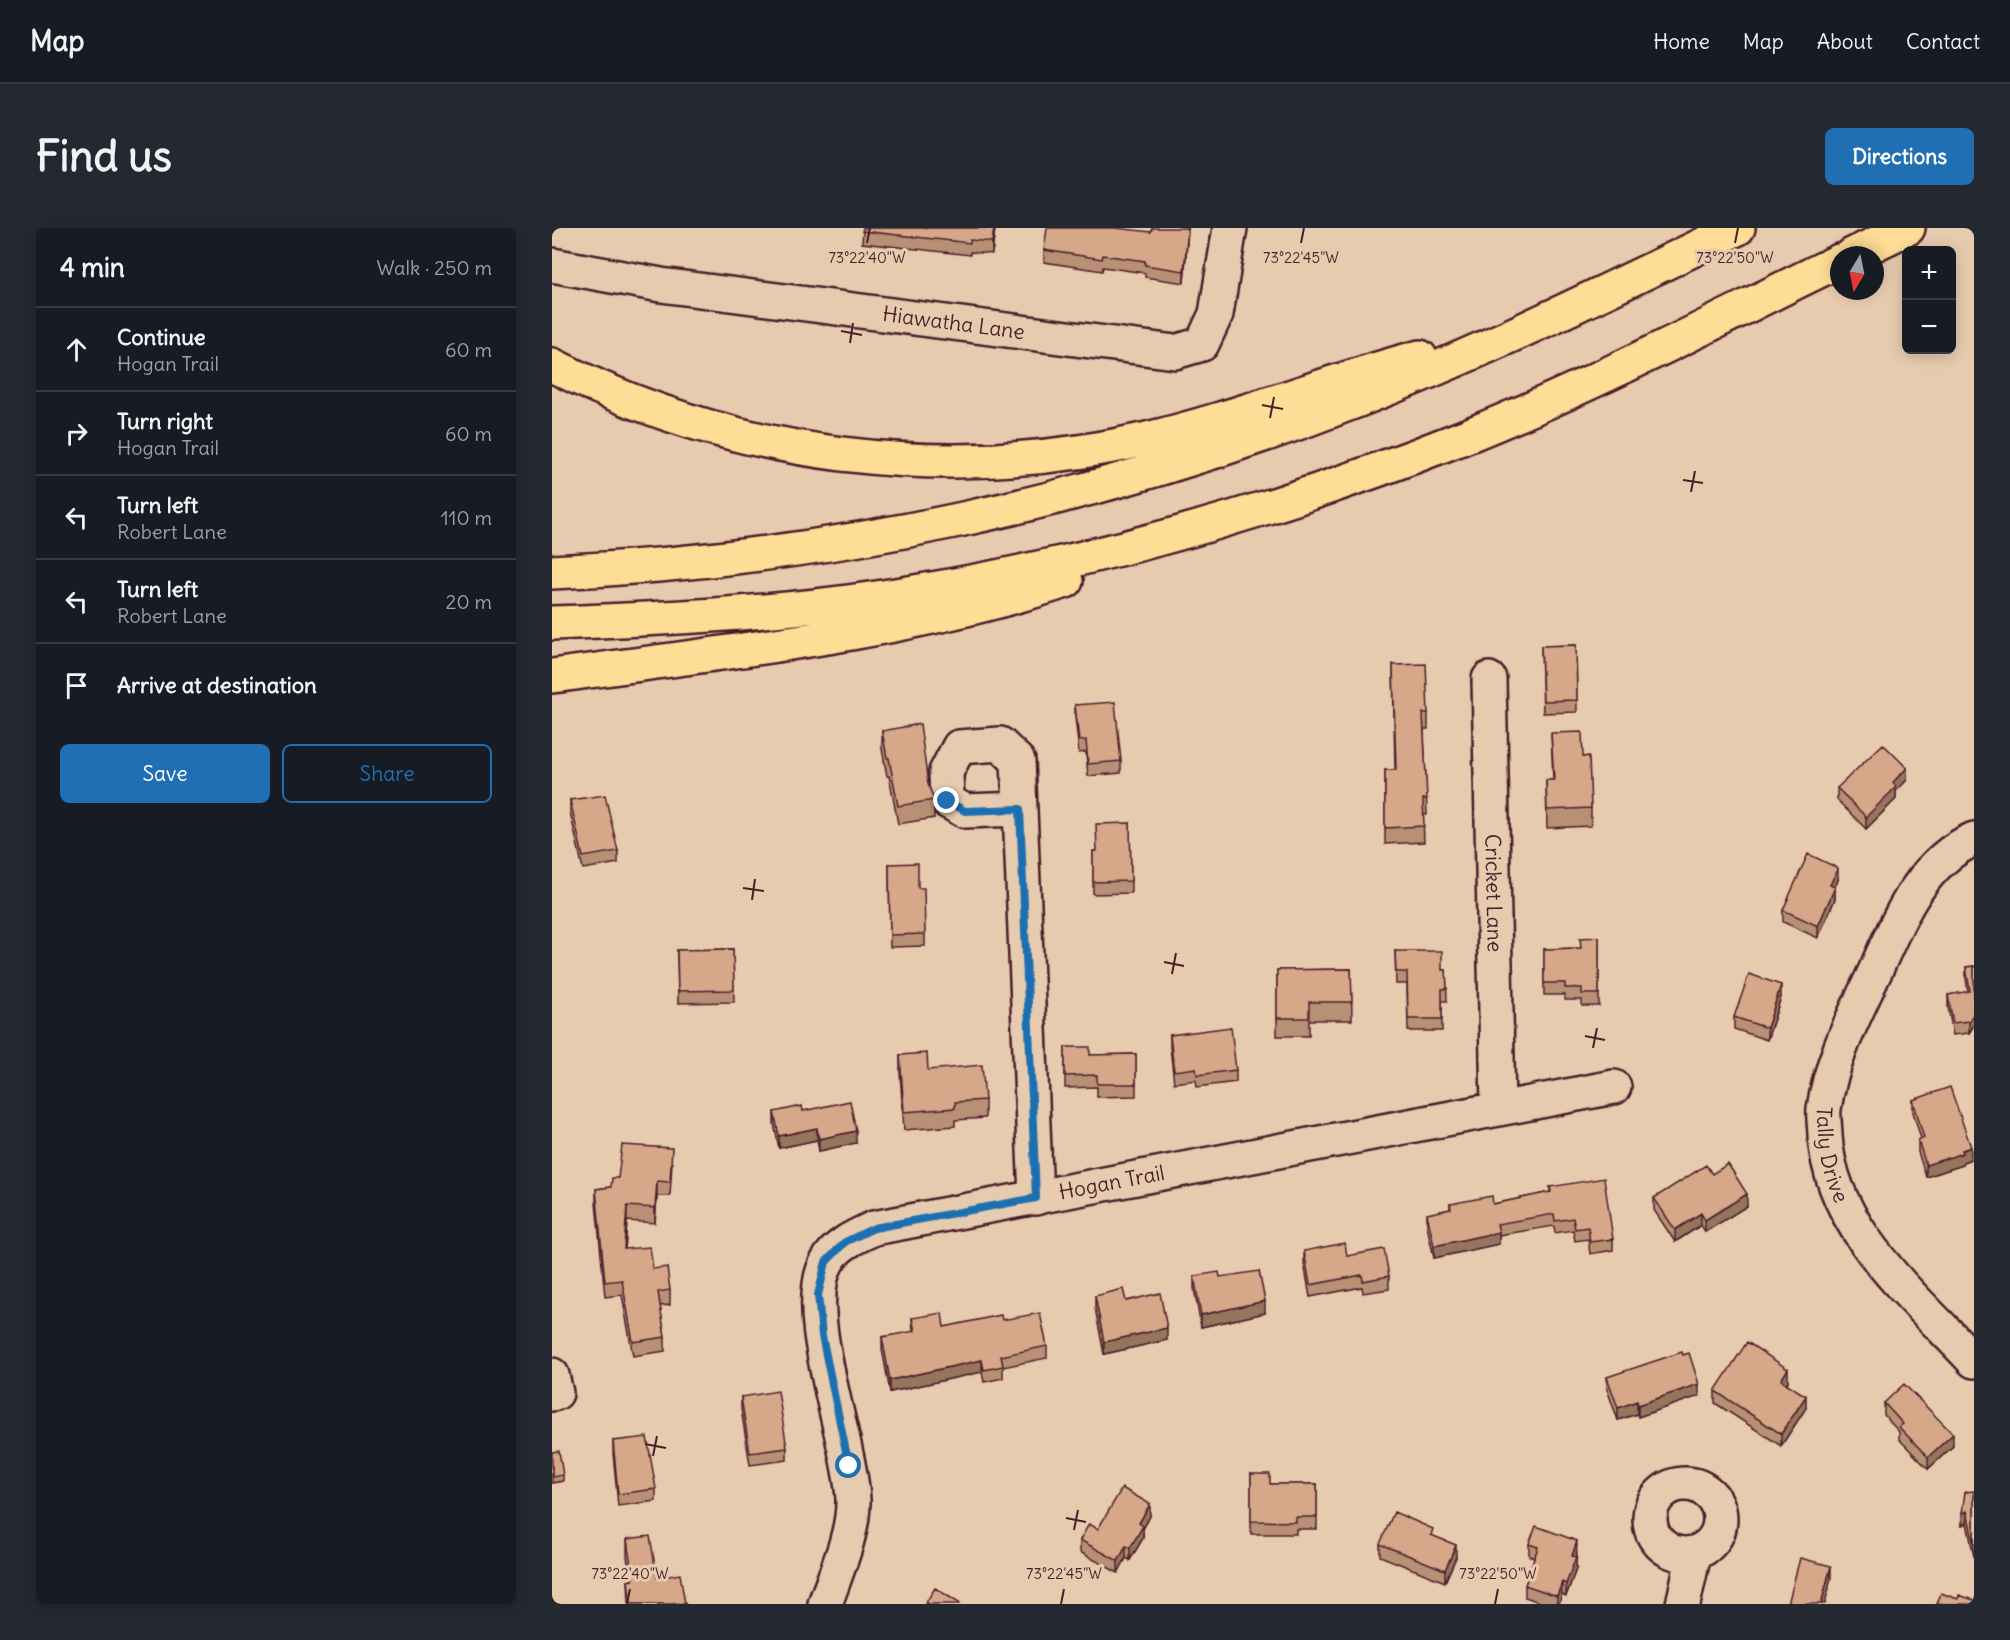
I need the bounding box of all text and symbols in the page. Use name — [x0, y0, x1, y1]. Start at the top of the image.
text: Map — [30, 23, 84, 59]
text: Home — [1653, 28, 1710, 55]
text: Map — [1743, 28, 1784, 55]
text: About — [1817, 28, 1873, 55]
text: Contact — [1906, 28, 1980, 55]
button: Directions — [1825, 128, 1974, 185]
text: Find us — [36, 130, 172, 182]
north arrow — [1830, 246, 1884, 300]
map controls — [1902, 246, 1956, 354]
button: + — [1902, 246, 1956, 300]
text: 73°22'40"W — [828, 248, 906, 267]
text: 73°22'45"W — [1263, 248, 1339, 267]
text: 73°22'50"W — [1696, 248, 1774, 267]
text: 4 min — [60, 251, 125, 284]
text: Walk · 250 m — [377, 255, 492, 280]
street label: Hiawatha Lane — [881, 300, 1027, 345]
button: − — [1902, 300, 1956, 354]
text: Continue — [117, 323, 206, 351]
icon: ahead — [60, 333, 93, 366]
text: 60 m — [445, 337, 492, 362]
text: Hogan Trail — [117, 351, 219, 376]
text: Turn right — [117, 407, 213, 435]
icon: right — [60, 417, 93, 450]
text: 60 m — [445, 421, 492, 446]
text: Hogan Trail — [117, 435, 219, 460]
text: Turn left — [117, 491, 198, 519]
icon: left — [60, 501, 93, 534]
text: 110 m — [441, 505, 492, 530]
text: Robert Lane — [117, 519, 227, 544]
text: Turn left — [117, 575, 198, 603]
icon: left — [60, 585, 93, 618]
text: 20 m — [446, 589, 492, 614]
text: Robert Lane — [117, 603, 227, 628]
icon: arrive — [60, 669, 93, 702]
text: Arrive at destination — [117, 671, 317, 699]
button: Save — [60, 744, 270, 803]
button: Share — [282, 744, 492, 803]
route end — [933, 787, 959, 813]
street label: Cricket Lane — [1479, 833, 1509, 952]
street label: Tally Drive — [1810, 1106, 1855, 1207]
street label: Hogan Trail — [1057, 1159, 1167, 1205]
route start — [835, 1452, 861, 1478]
text: 73°22'40"W — [591, 1564, 669, 1583]
text: 73°22'45"W — [1026, 1564, 1102, 1583]
text: 73°22'50"W — [1459, 1564, 1537, 1583]

